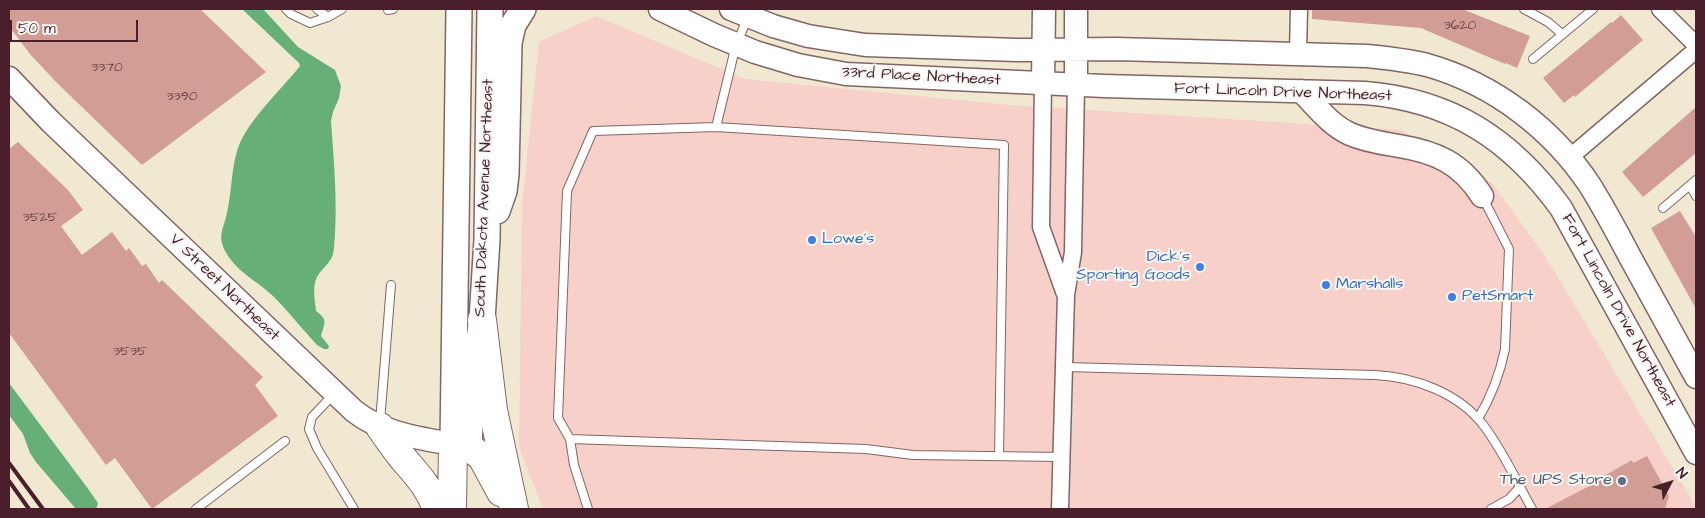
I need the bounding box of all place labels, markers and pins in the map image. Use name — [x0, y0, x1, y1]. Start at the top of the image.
place label: Lowe's — [822, 230, 874, 250]
marker: Lowe's — [806, 234, 818, 246]
place label: Dick's Sporting Goods — [1076, 248, 1190, 286]
marker: Dick's Sporting Goods — [1194, 261, 1206, 273]
place label: Marshalls — [1336, 275, 1403, 295]
marker: Marshalls — [1320, 279, 1332, 291]
place label: PetSmart — [1462, 287, 1534, 307]
marker: PetSmart — [1446, 291, 1458, 303]
place label: The UPS Store — [1500, 471, 1612, 491]
marker: The UPS Store — [1616, 475, 1628, 487]

